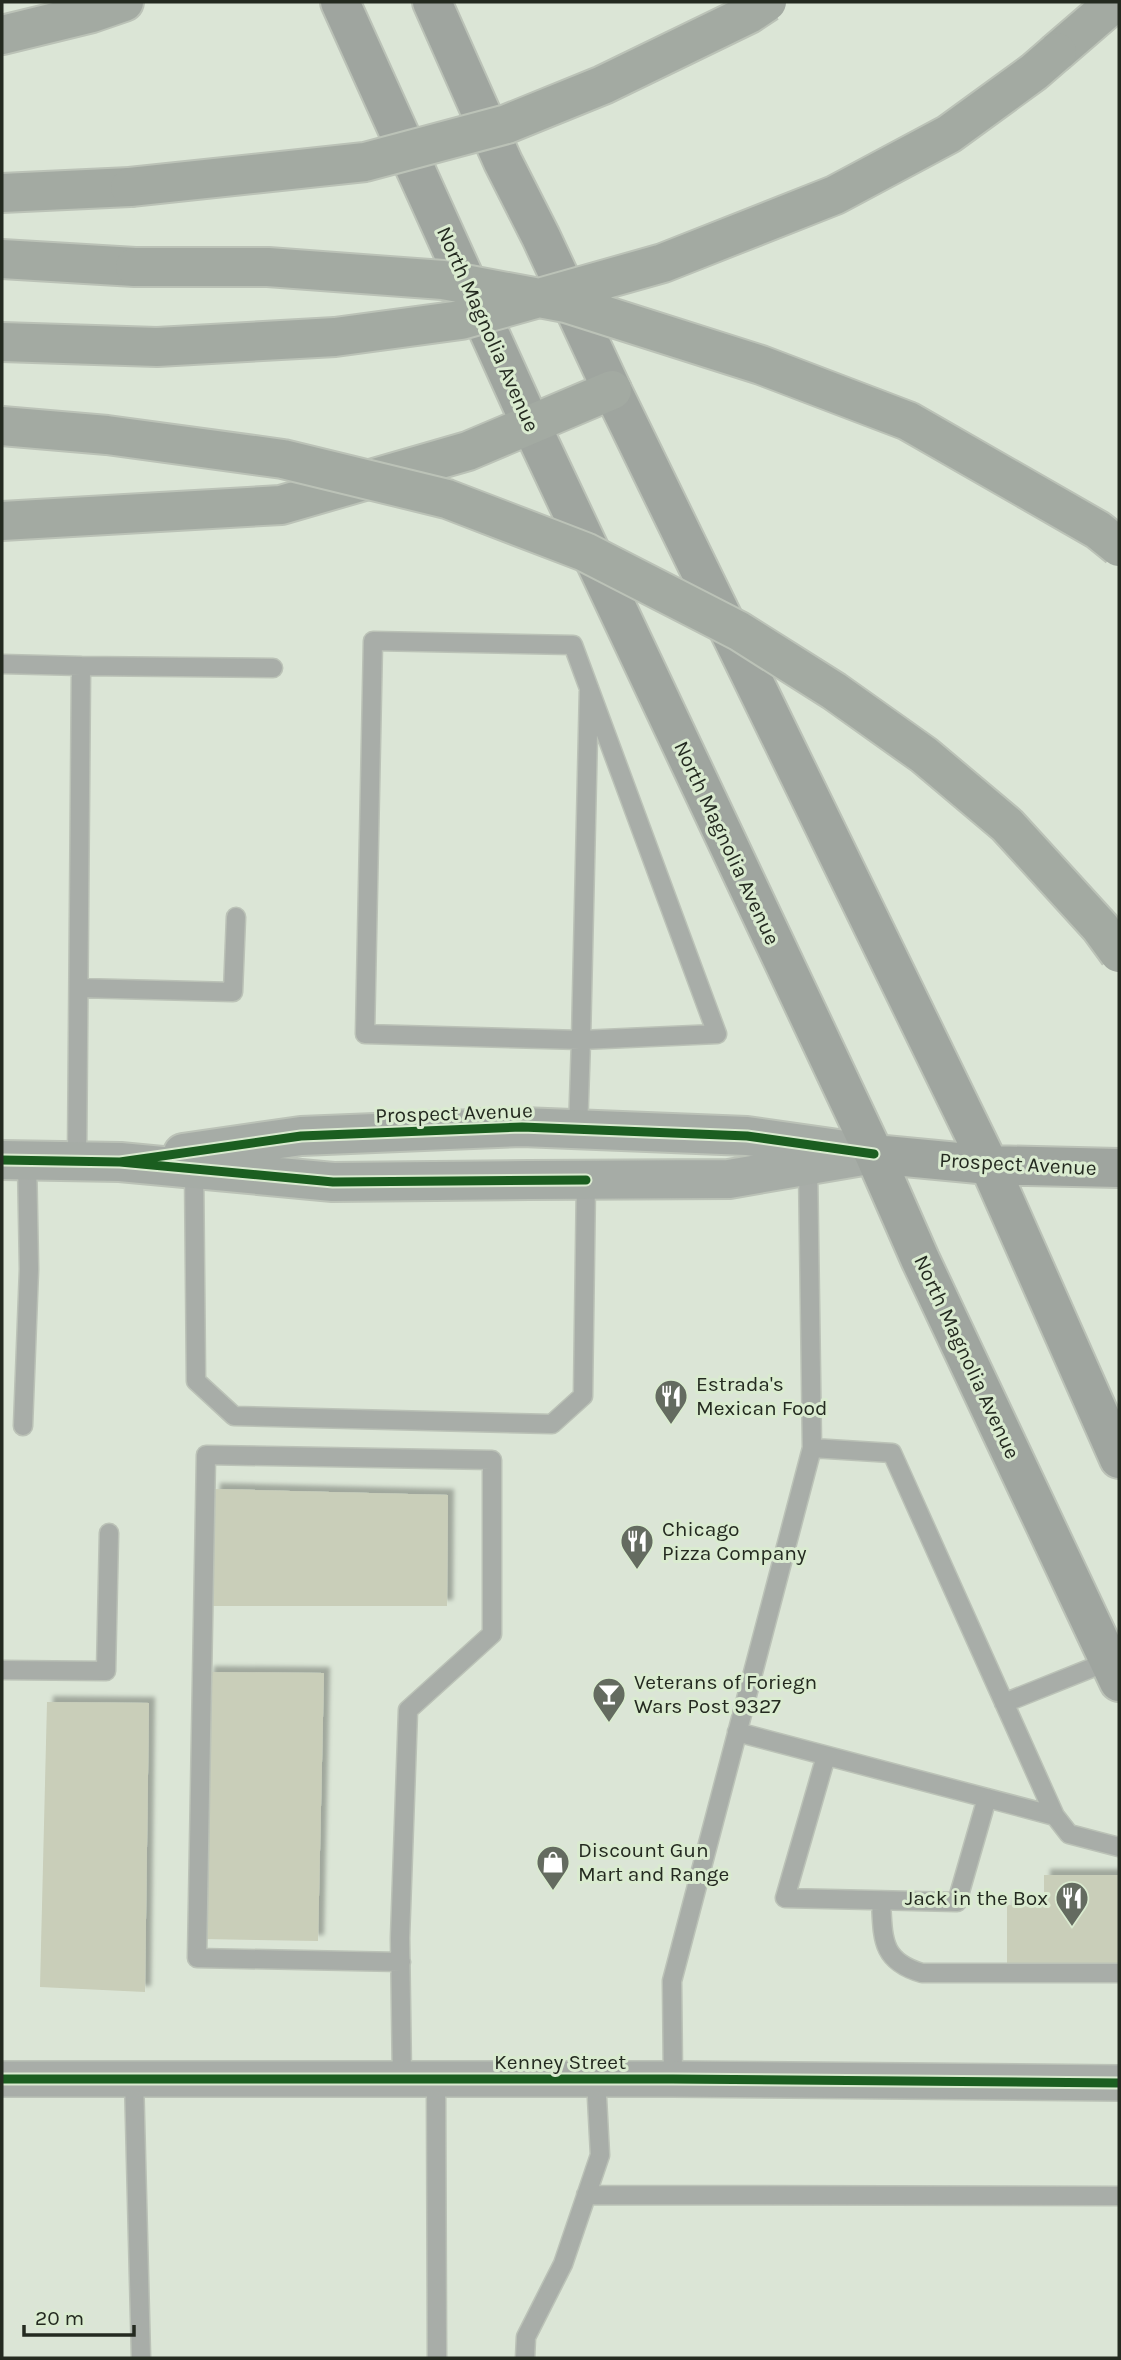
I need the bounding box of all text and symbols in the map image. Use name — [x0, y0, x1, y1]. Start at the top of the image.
street label: North Magnolia Avenue — [432, 223, 544, 435]
street label: North Magnolia Avenue — [669, 737, 785, 949]
street label: Prospect Avenue — [375, 1098, 533, 1128]
street label: Prospect Avenue — [939, 1148, 1097, 1180]
street label: North Magnolia Avenue — [909, 1251, 1025, 1463]
place label: Estrada's Mexican Food — [696, 1372, 827, 1420]
restaurant icon: Estrada's Mexican Food — [652, 1377, 690, 1426]
place label: Chicago Pizza Company — [662, 1517, 807, 1565]
restaurant icon: Chicago Pizza Company — [618, 1522, 656, 1571]
place label: Veterans of Foriegn Wars Post 9327 — [634, 1670, 817, 1718]
bar icon: Veterans of Foriegn Wars Post 9327 — [590, 1675, 628, 1724]
place label: Discount Gun Mart and Range — [578, 1838, 729, 1886]
shop icon: Discount Gun Mart and Range — [534, 1843, 572, 1892]
restaurant icon: Jack in the Box — [1053, 1879, 1091, 1928]
place label: Jack in the Box — [905, 1886, 1048, 1910]
street label: Kenney Street — [494, 2050, 626, 2074]
scale bar — [24, 2294, 135, 2338]
text: 20 m — [35, 2306, 84, 2330]

